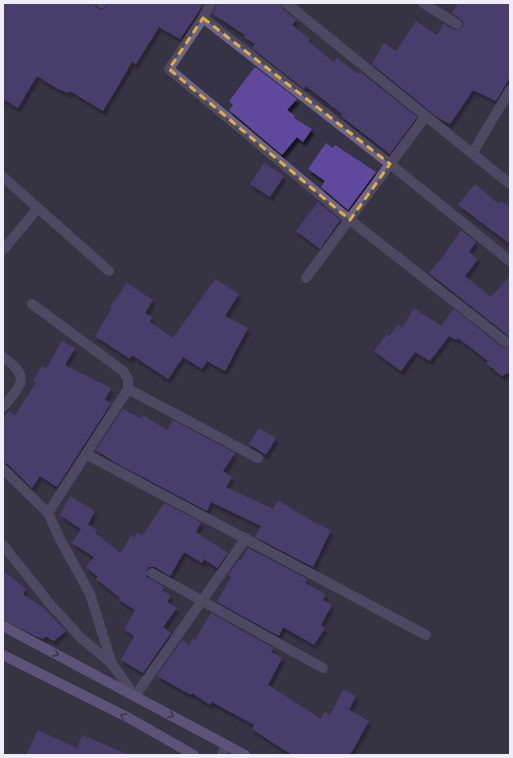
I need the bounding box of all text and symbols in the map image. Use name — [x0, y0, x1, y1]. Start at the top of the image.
one-way arrow — [52, 649, 59, 657]
one-way arrow — [167, 711, 174, 718]
one-way arrow — [120, 713, 127, 720]

